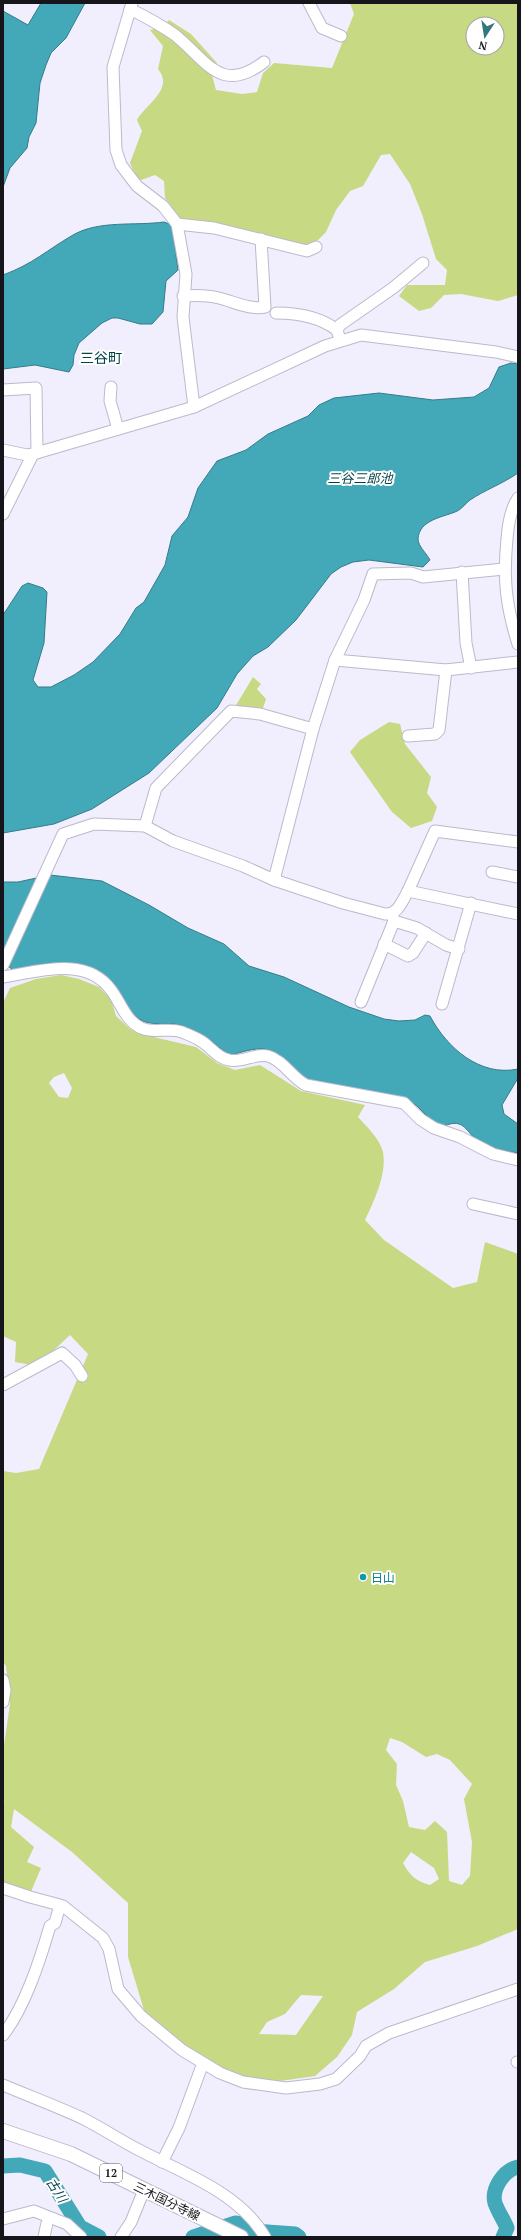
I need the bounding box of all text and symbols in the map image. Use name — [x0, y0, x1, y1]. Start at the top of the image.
north arrow — [465, 16, 505, 56]
text: N — [477, 38, 488, 53]
district label: 三谷町 — [80, 348, 122, 367]
water label: 三谷三郎池 — [327, 469, 394, 487]
place label: 日山 — [371, 1570, 395, 1585]
marker: 日山 — [358, 1572, 368, 1582]
road number: 12 — [100, 2164, 122, 2182]
water label: 古川 — [42, 2174, 73, 2207]
street label: 三木国分寺線 — [131, 2178, 203, 2224]

